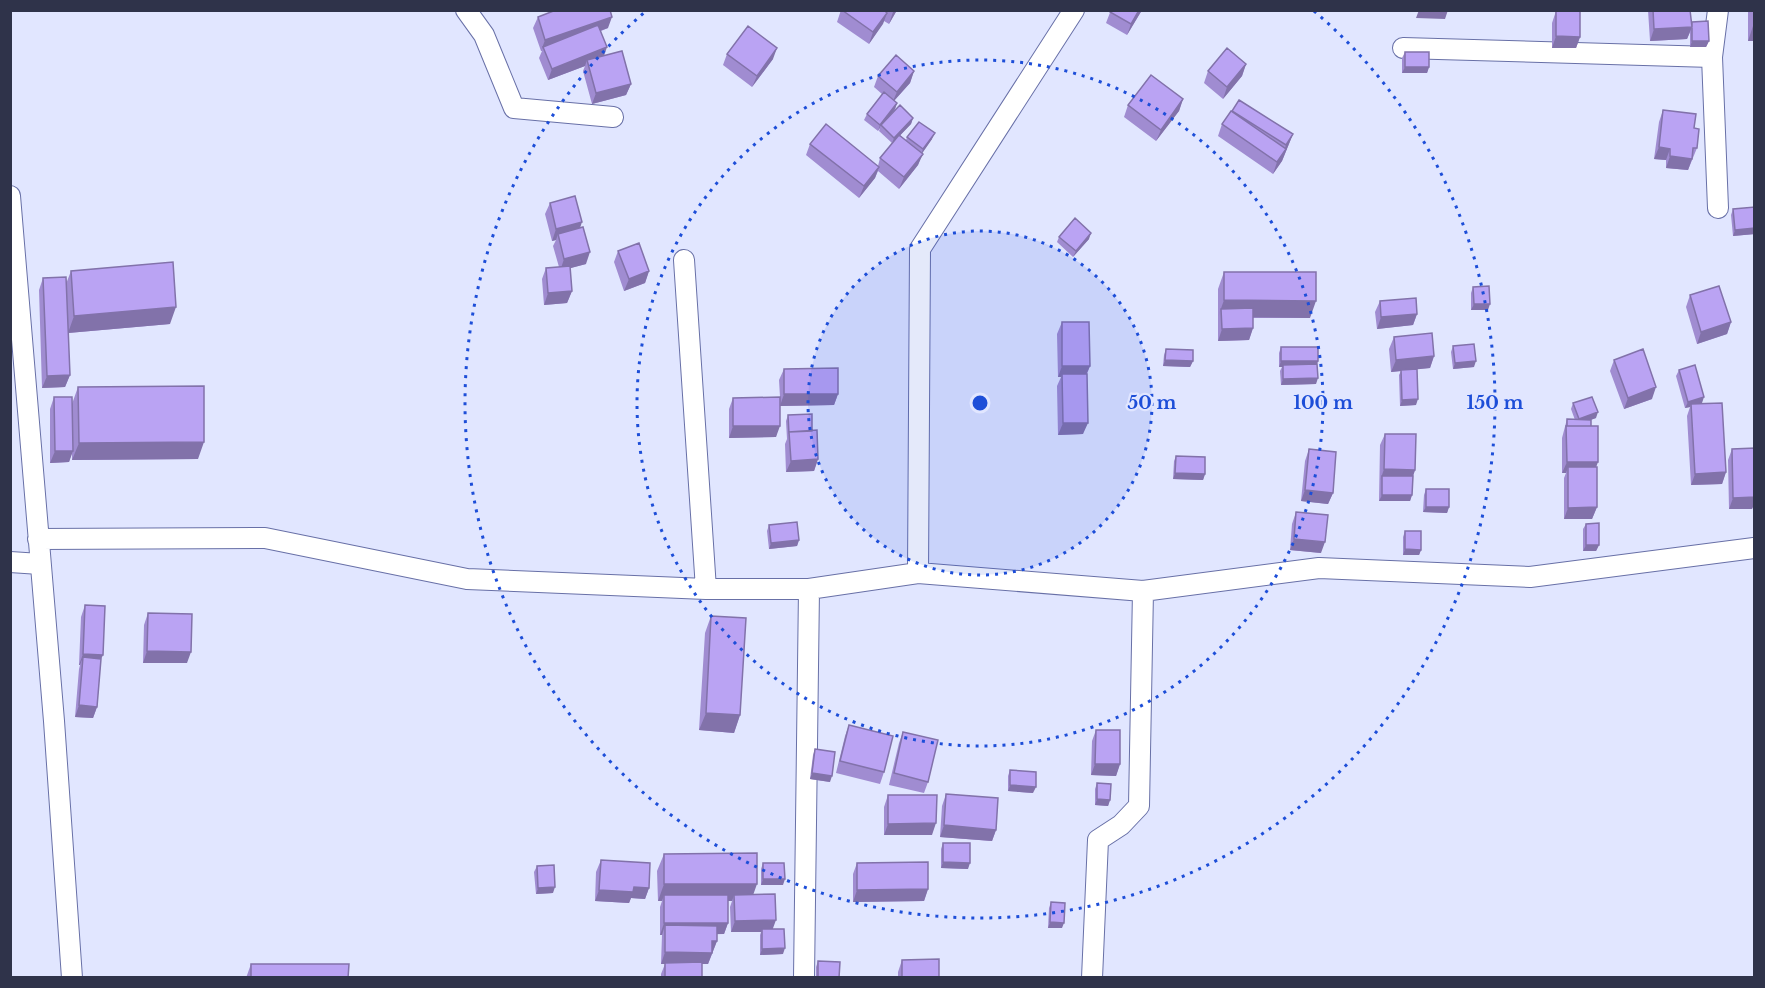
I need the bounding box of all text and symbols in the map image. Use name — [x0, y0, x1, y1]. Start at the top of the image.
text: 50 m — [1128, 392, 1177, 414]
text: 100 m — [1293, 392, 1353, 414]
text: 150 m — [1467, 392, 1524, 414]
centre of rings — [970, 393, 990, 413]

